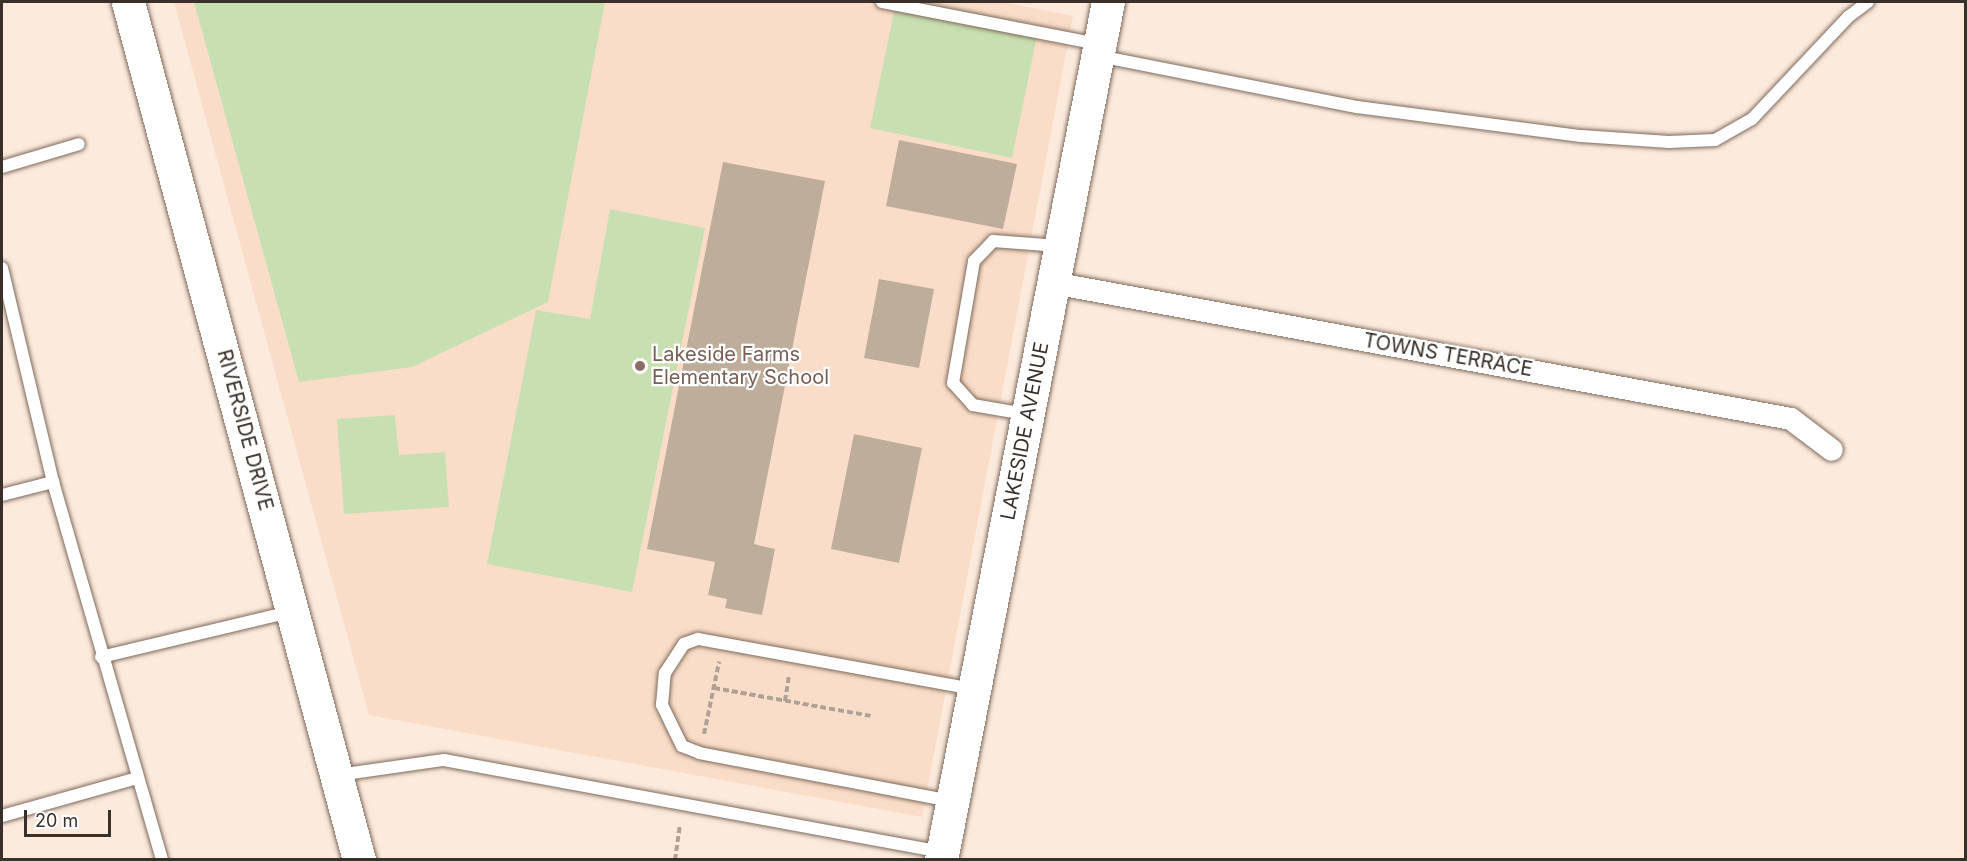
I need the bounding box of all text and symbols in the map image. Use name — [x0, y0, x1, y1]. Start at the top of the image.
street label: TOWNS TERRACE — [1362, 328, 1534, 382]
street label: LAKESIDE AVENUE — [996, 340, 1054, 522]
place label: Lakeside Farms Elementary School — [652, 342, 829, 389]
street label: RIVERSIDE DRIVE — [212, 347, 278, 513]
marker: Lakeside Farms Elementary School — [633, 359, 647, 373]
scale bar — [27, 798, 114, 836]
text: 20 m — [35, 810, 78, 831]

